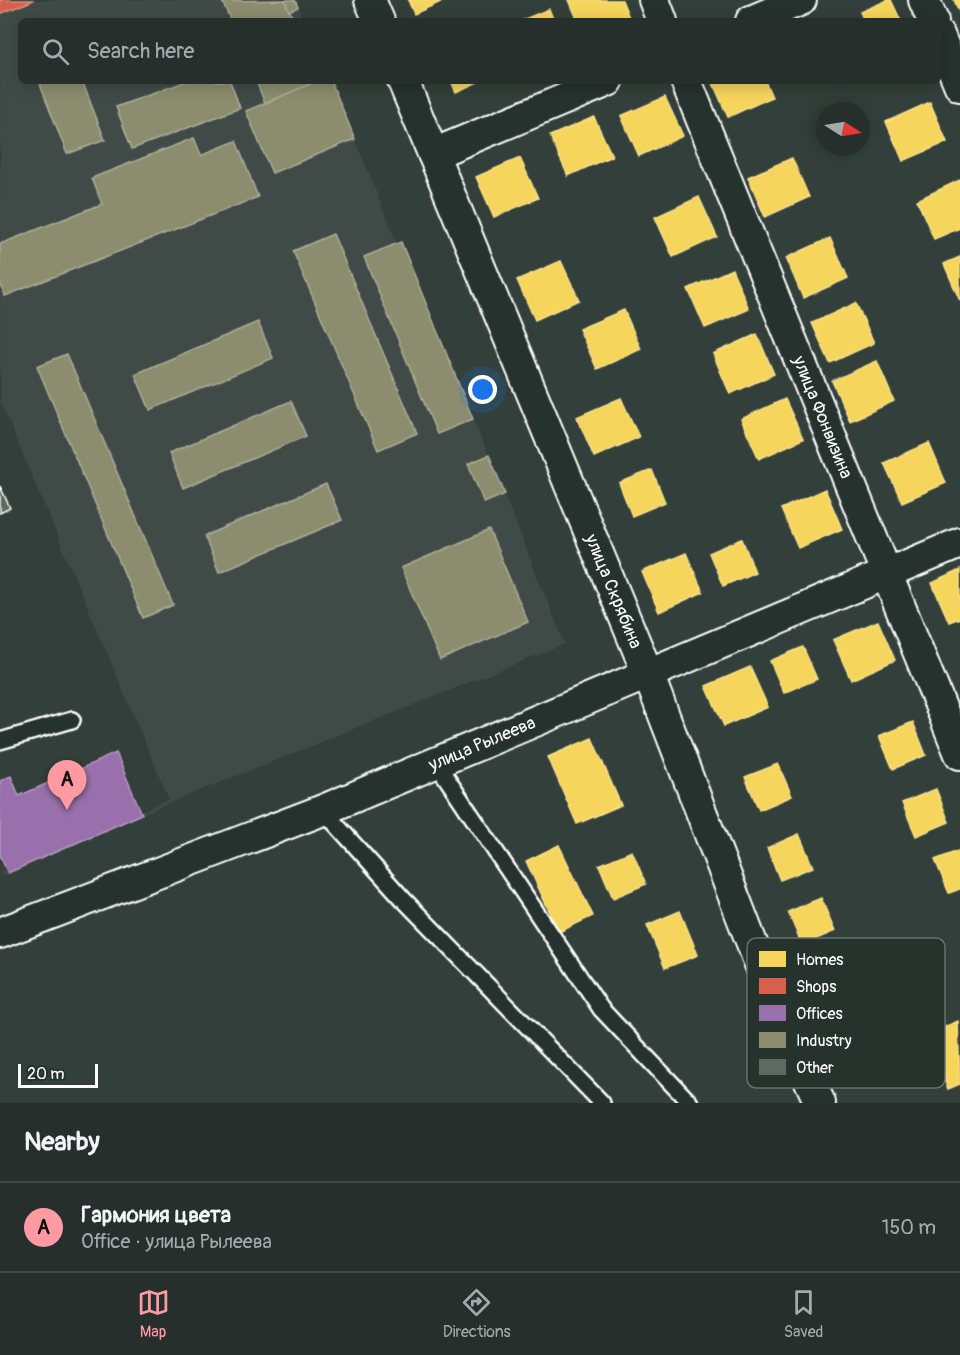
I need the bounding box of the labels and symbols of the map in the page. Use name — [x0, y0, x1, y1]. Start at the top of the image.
north arrow — [816, 102, 870, 156]
street label: улица Фонвизина — [787, 352, 858, 482]
your location — [468, 375, 497, 404]
street label: улица Скрябина — [580, 530, 648, 652]
street label: улица Рылеева — [424, 711, 539, 776]
pin: A — [48, 760, 86, 810]
legend — [747, 938, 945, 1088]
text: Homes — [796, 950, 844, 970]
text: Shops — [796, 977, 836, 997]
text: Offices — [796, 1004, 843, 1024]
text: Industry — [796, 1031, 852, 1051]
text: Other — [796, 1058, 834, 1078]
scale bar — [18, 1061, 98, 1088]

